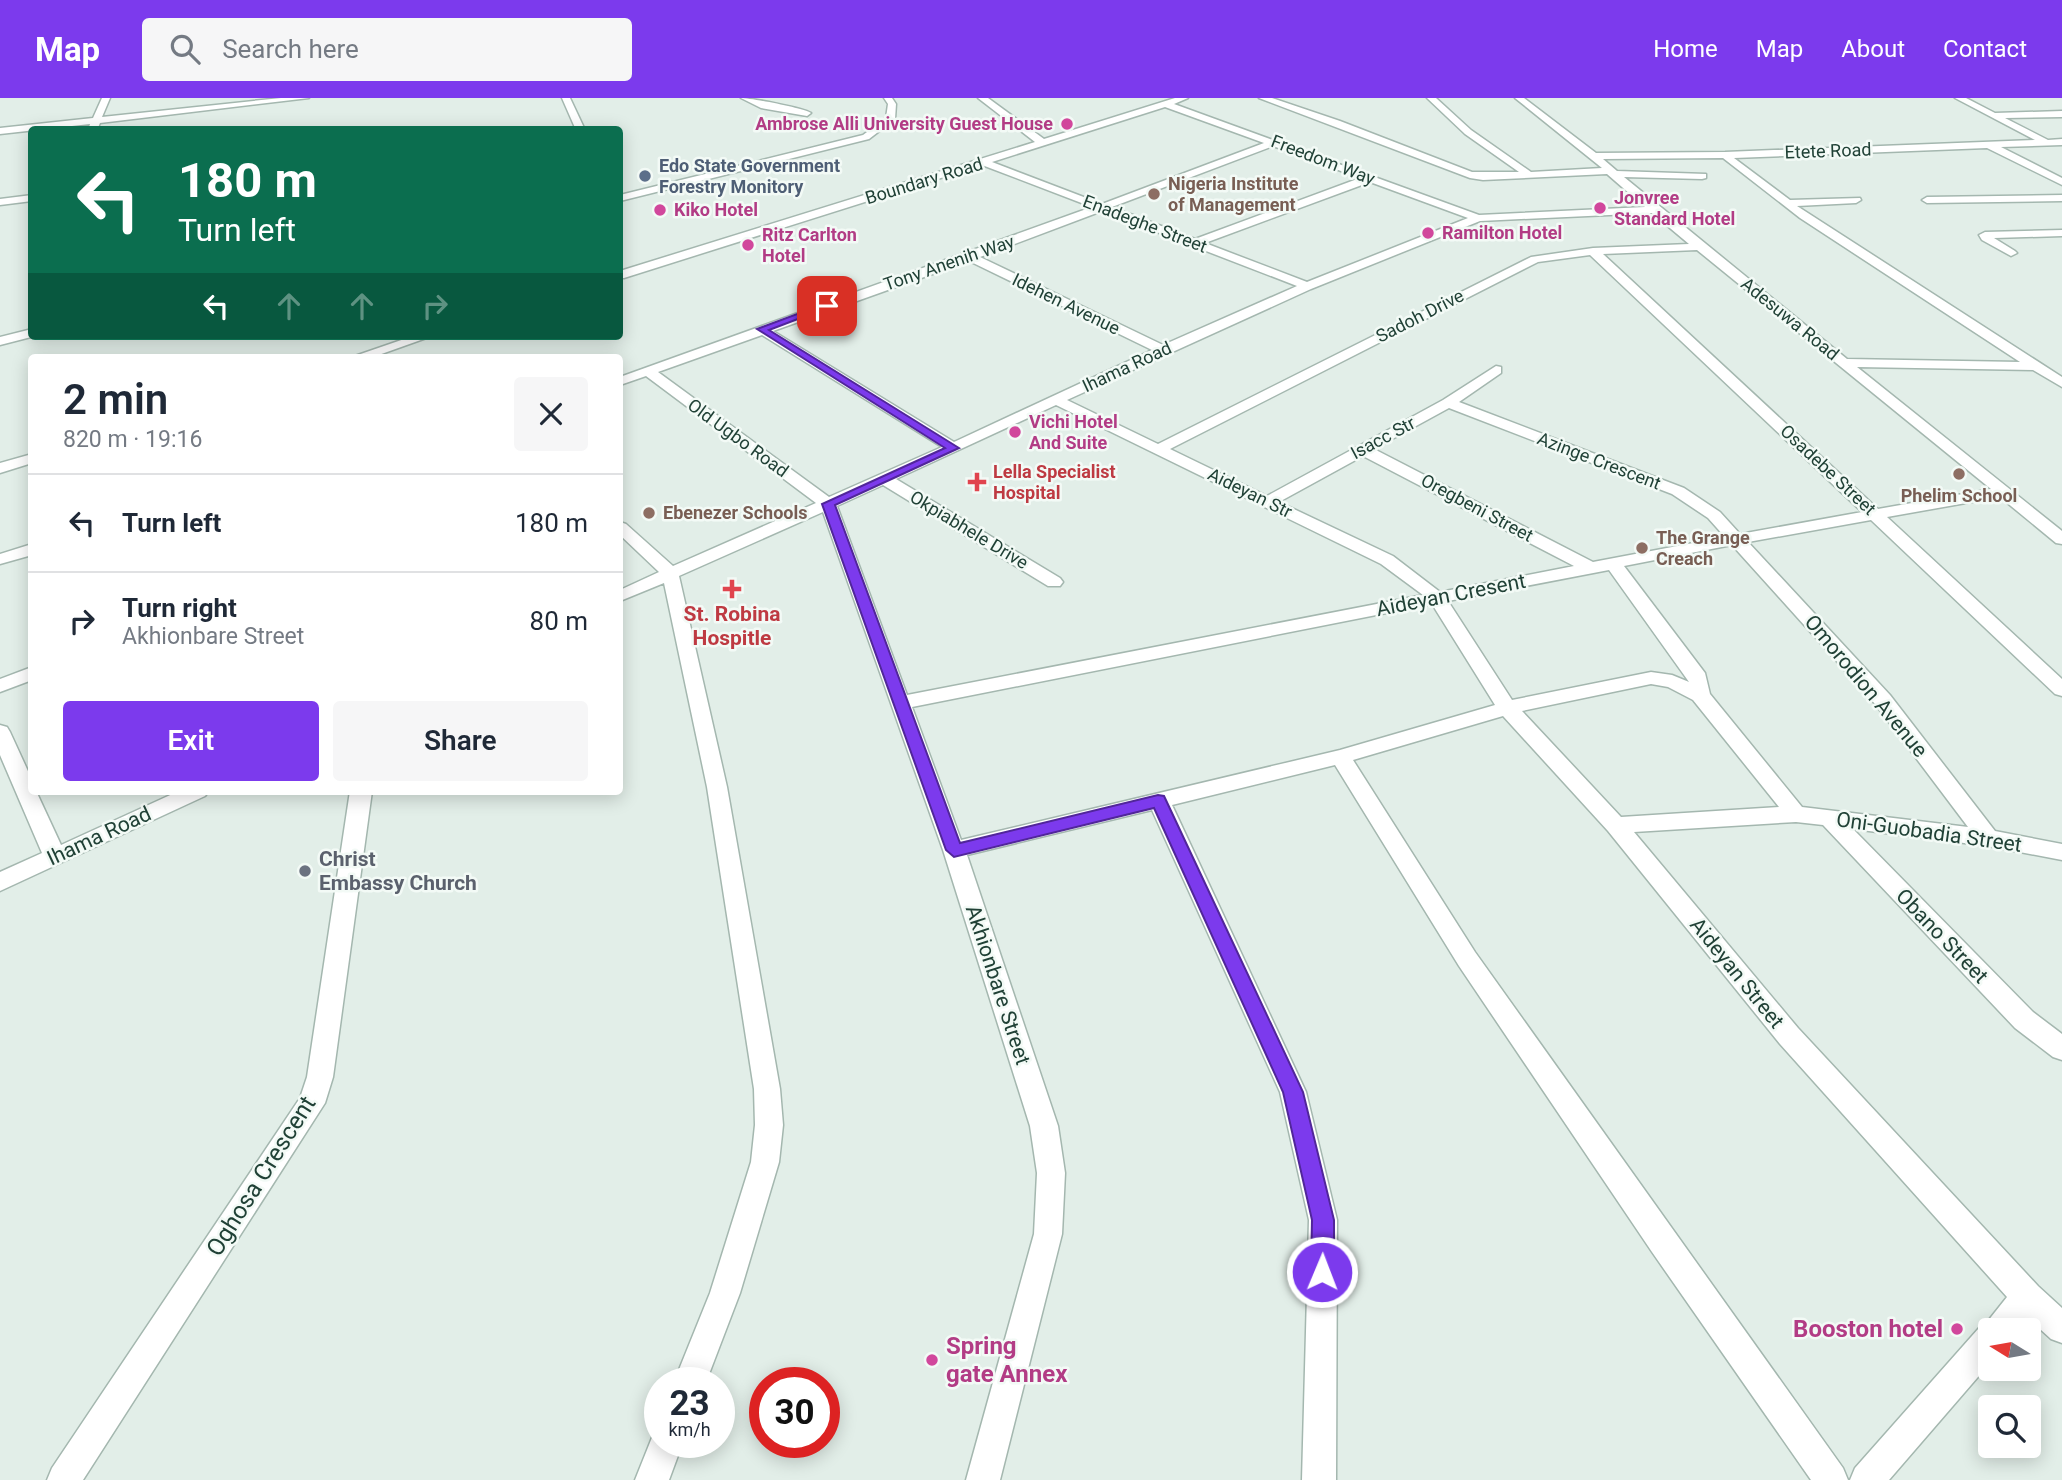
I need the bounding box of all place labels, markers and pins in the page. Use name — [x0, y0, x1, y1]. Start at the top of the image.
place label: Ambrose Alli University Guest House — [755, 113, 1053, 134]
marker: Ambrose Alli University Guest House — [1059, 116, 1075, 132]
place label: Edo State Government Forestry Monitory — [659, 155, 840, 197]
marker: Edo State Government Forestry Monitory — [637, 168, 653, 184]
place label: Nigeria Institute of Management — [1168, 173, 1299, 215]
marker: Nigeria Institute of Management — [1146, 186, 1162, 202]
place label: Jonvree Standard Hotel — [1614, 187, 1735, 229]
place label: Kiko Hotel — [674, 199, 758, 220]
marker: Jonvree Standard Hotel — [1592, 200, 1608, 216]
marker: Kiko Hotel — [652, 202, 668, 218]
place label: Ramilton Hotel — [1442, 222, 1562, 243]
place label: Ritz Carlton Hotel — [762, 224, 857, 266]
marker: Ramilton Hotel — [1420, 225, 1436, 241]
marker: Ritz Carlton Hotel — [740, 237, 756, 253]
pin — [797, 276, 857, 336]
place label: Vichi Hotel And Suite — [1029, 411, 1118, 453]
marker: Vichi Hotel And Suite — [1007, 424, 1023, 440]
place label: Lella Specialist Hospital — [993, 461, 1116, 503]
marker: Phelim School — [1951, 466, 1967, 482]
marker: Lella Specialist Hospital — [967, 472, 987, 492]
place label: Phelim School — [1901, 485, 2017, 506]
place label: Ebenezer Schools — [663, 502, 807, 523]
marker: Ebenezer Schools — [641, 505, 657, 521]
place label: The Grange Creach — [1656, 527, 1750, 569]
marker: The Grange Creach — [1634, 540, 1650, 556]
marker: St. Robina Hospitle — [722, 579, 742, 599]
place label: St. Robina Hospitle — [683, 602, 781, 650]
place label: Christ Embassy Church — [319, 847, 477, 895]
marker: Christ Embassy Church — [297, 863, 313, 879]
place label: Booston hotel — [1793, 1315, 1943, 1343]
marker: Booston hotel — [1949, 1321, 1965, 1337]
place label: Spring gate Annex — [946, 1332, 1068, 1388]
marker: Spring gate Annex — [924, 1352, 940, 1368]

